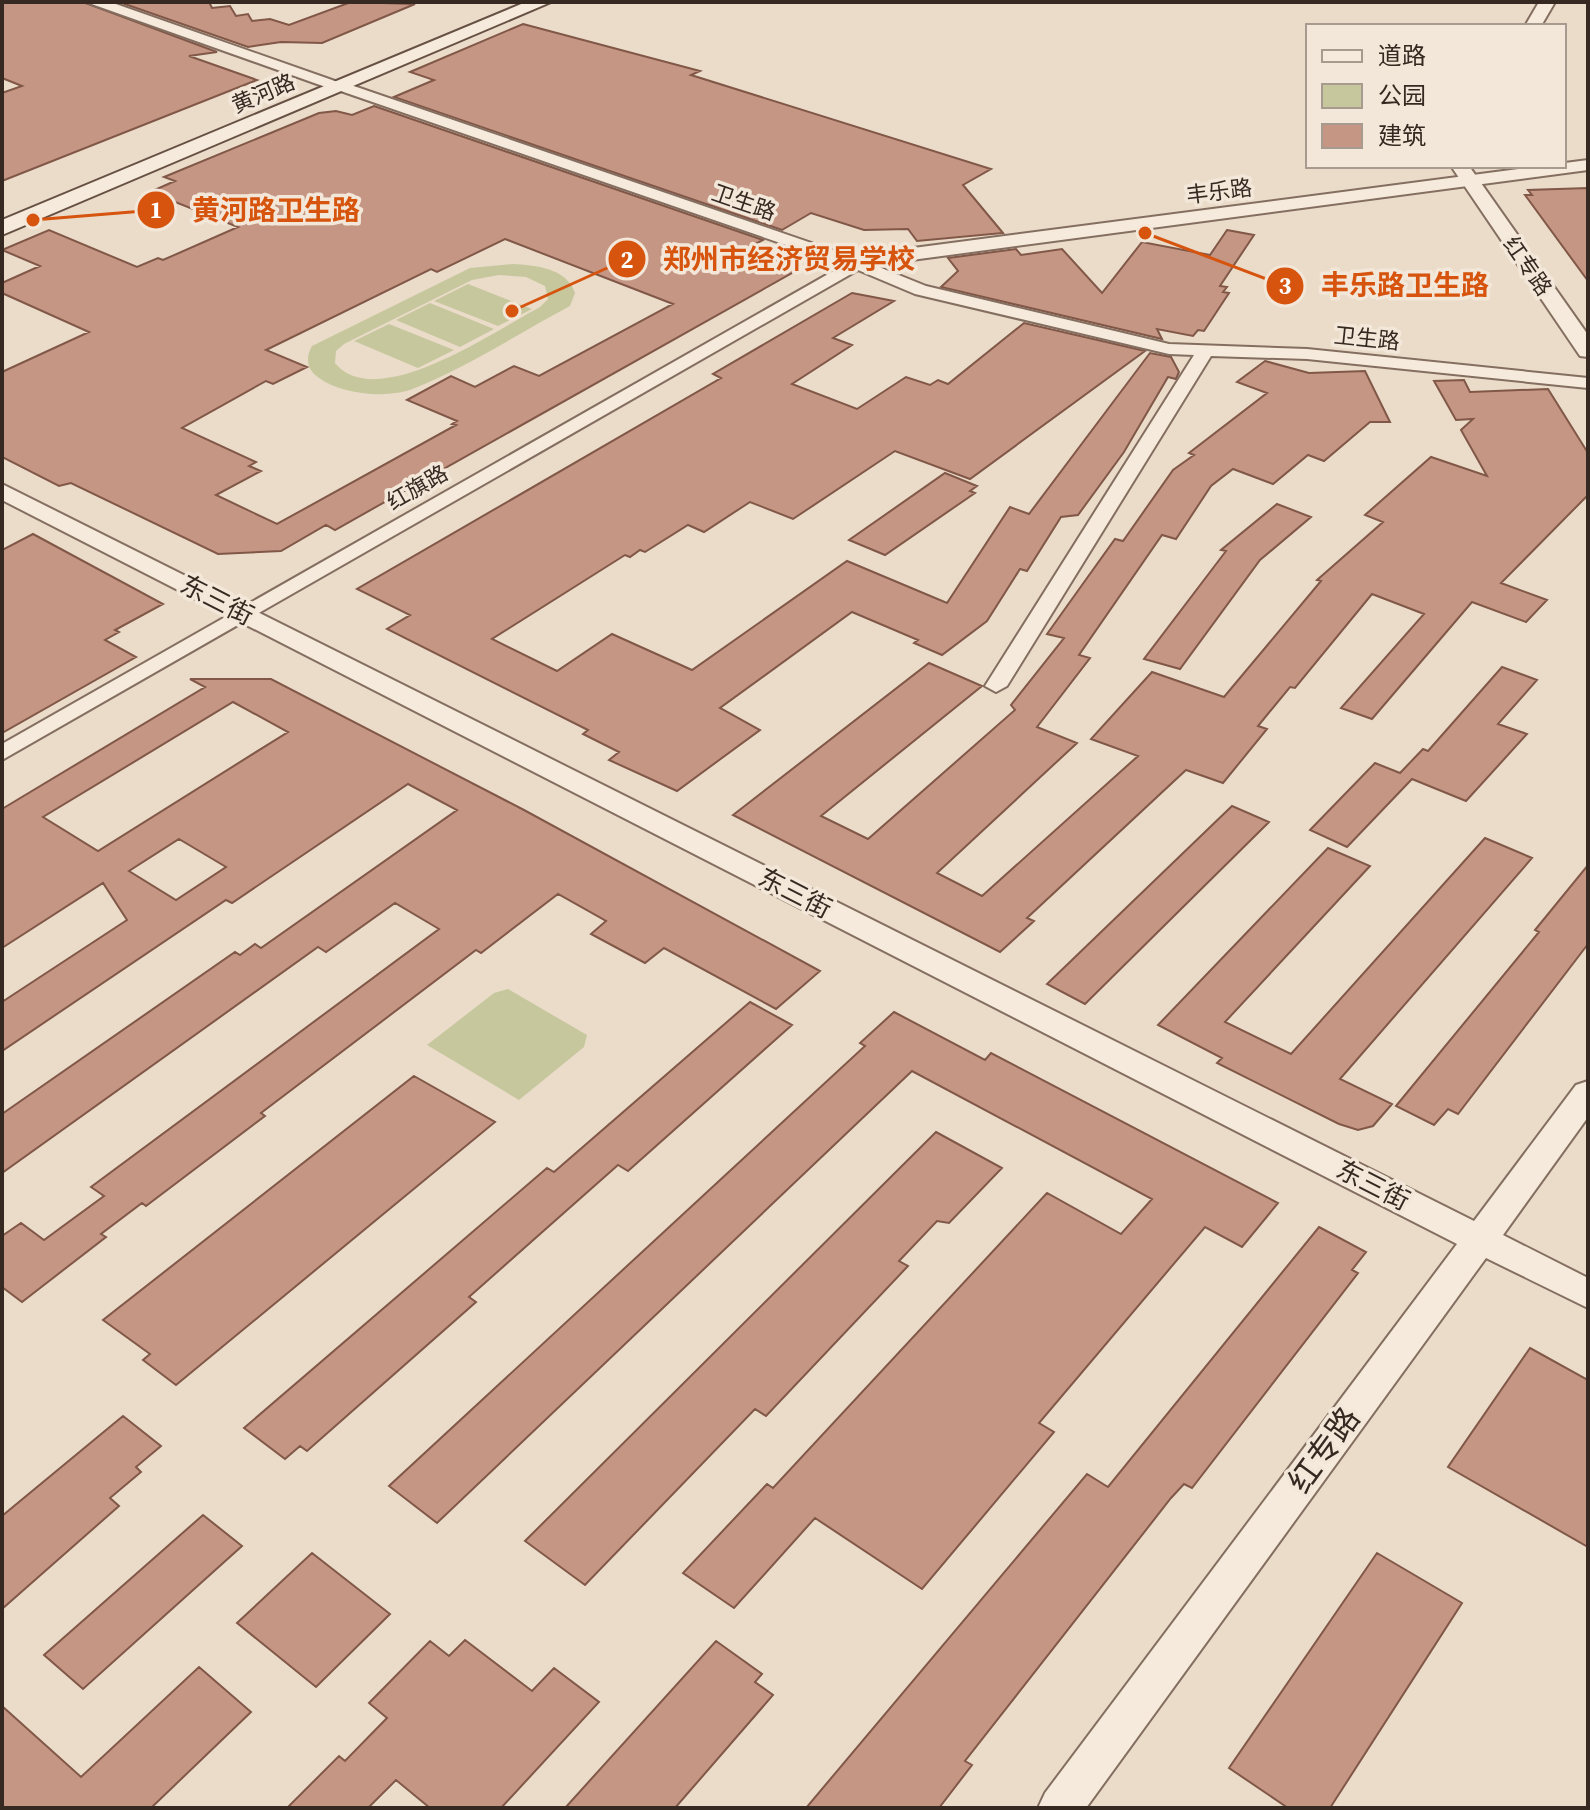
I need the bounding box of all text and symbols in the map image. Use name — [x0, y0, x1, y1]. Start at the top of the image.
legend — [1306, 24, 1566, 168]
text: 道路 — [1378, 39, 1426, 72]
street label: 黄河路 — [227, 66, 299, 120]
text: 公园 — [1378, 79, 1426, 112]
text: 建筑 — [1378, 119, 1426, 152]
street label: 丰乐路 — [1184, 172, 1254, 210]
street label: 卫生路 — [708, 177, 780, 227]
callout: 黄河路卫生路 — [136, 184, 376, 236]
text: 黄河路卫生路 — [192, 191, 360, 229]
text: 1 — [149, 193, 163, 226]
street label: 红专路 — [1497, 230, 1559, 302]
callout: 郑州市经济贸易学校 — [607, 233, 931, 285]
text: 郑州市经济贸易学校 — [663, 240, 915, 278]
text: 2 — [620, 243, 634, 276]
callout: 丰乐路卫生路 — [1265, 260, 1505, 312]
text: 丰乐路卫生路 — [1321, 266, 1489, 304]
text: 3 — [1278, 269, 1292, 302]
street label: 卫生路 — [1333, 320, 1401, 356]
street label: 红旗路 — [381, 458, 453, 516]
street label: 东三街 — [174, 566, 260, 634]
street label: 东三街 — [752, 859, 838, 927]
street label: 东三街 — [1330, 1151, 1416, 1219]
street label: 红专路 — [1278, 1398, 1370, 1502]

